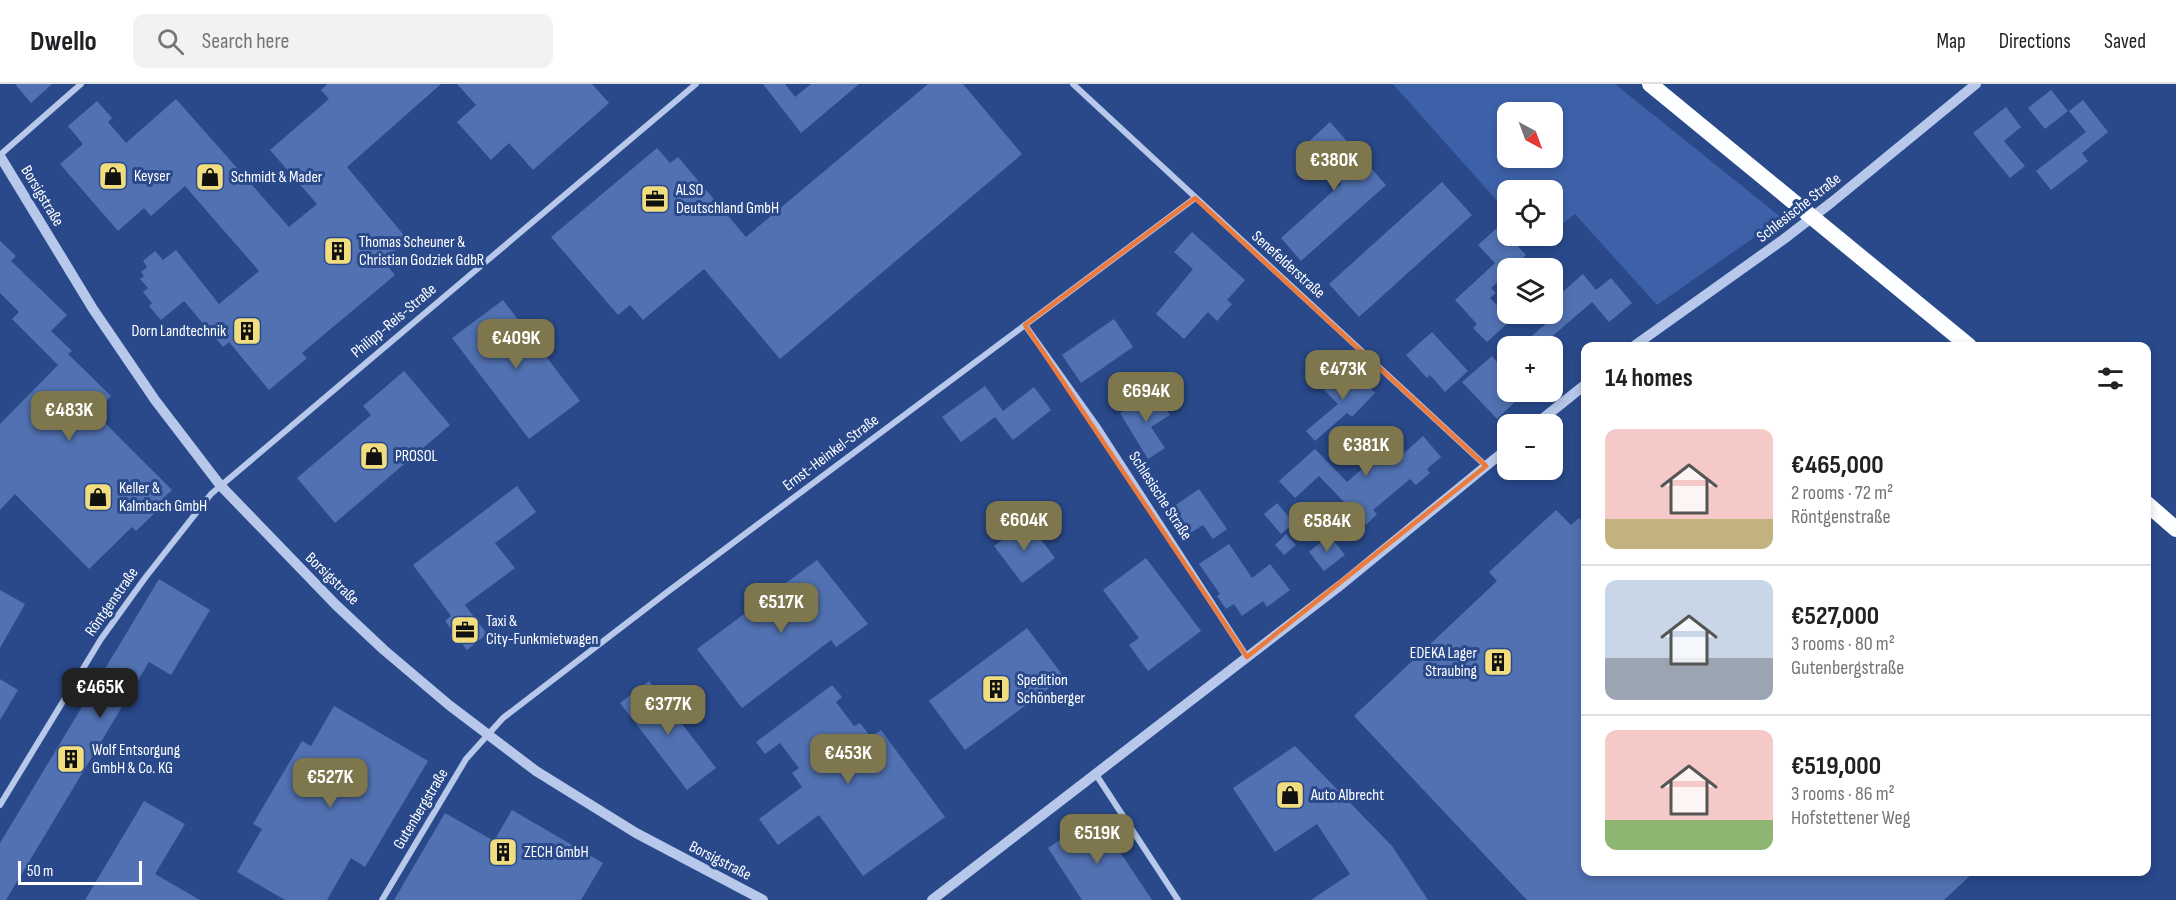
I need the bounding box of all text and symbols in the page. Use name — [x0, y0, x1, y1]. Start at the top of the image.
search box — [133, 14, 553, 68]
text: Dwello — [30, 25, 97, 58]
icon: search — [154, 25, 187, 58]
text: Search here — [202, 28, 289, 55]
text: Map — [1936, 29, 1966, 54]
text: Directions — [1999, 29, 2071, 54]
text: Saved — [2104, 29, 2146, 54]
north arrow — [1497, 102, 1563, 168]
map controls — [1497, 102, 1563, 480]
pin: €380K — [1292, 141, 1376, 192]
text: €380K — [1310, 148, 1358, 172]
shop icon: Keyser — [97, 160, 129, 192]
shop icon: Schmidt & Mader — [194, 161, 226, 193]
street label: Borsigstraße — [16, 162, 68, 230]
place label: Keyser — [134, 167, 171, 186]
place label: Schmidt & Mader — [231, 168, 323, 187]
street label: Schlesische Straße — [1753, 169, 1845, 247]
button: locate — [1497, 180, 1563, 246]
place label: ALSO Deutschland GmbH — [675, 181, 779, 218]
office icon: ALSO Deutschland GmbH — [639, 183, 671, 215]
street label: Senefelderstraße — [1247, 227, 1329, 303]
place label: Thomas Scheuner & Christian Godziek GdbR — [359, 233, 484, 270]
building icon: Thomas Scheuner & Christian Godziek GdbR — [322, 235, 354, 267]
button: layers — [1497, 258, 1563, 324]
street label: Philipp-Reis-Straße — [347, 280, 441, 362]
building icon: Dorn Landtechnik — [231, 315, 263, 347]
pin: €409K — [474, 319, 558, 370]
place label: Dorn Landtechnik — [132, 322, 226, 341]
text: €409K — [492, 326, 540, 350]
button: + — [1497, 336, 1563, 402]
pin: €473K — [1301, 350, 1385, 401]
text: €473K — [1319, 357, 1367, 381]
icon: filters — [2094, 362, 2127, 395]
text: 14 homes — [1605, 363, 1693, 394]
pin: €694K — [1104, 372, 1188, 423]
text: €694K — [1122, 379, 1170, 403]
pin: €483K — [27, 391, 111, 442]
text: €483K — [45, 398, 93, 422]
street label: Ernst-Heinkel-Straße — [779, 411, 883, 495]
button: − — [1497, 414, 1563, 480]
pin: €381K — [1324, 426, 1408, 477]
text: €381K — [1343, 433, 1389, 457]
shop icon: PROSOL — [358, 440, 390, 472]
place label: PROSOL — [395, 447, 438, 466]
street label: Schlesische Straße — [1124, 448, 1196, 544]
text: €465,000 — [1791, 450, 1884, 481]
icon: home — [1653, 453, 1725, 525]
place label: Keller & Kalmbach GmbH — [119, 479, 207, 516]
shop icon: Keller & Kalmbach GmbH — [82, 481, 114, 513]
text: 2 rooms · 72 m² — [1791, 481, 1893, 505]
pin: €604K — [982, 501, 1066, 552]
pin: €584K — [1285, 502, 1369, 553]
text: Röntgenstraße — [1791, 505, 1890, 529]
text: €604K — [1000, 508, 1048, 532]
text: €584K — [1303, 509, 1351, 533]
street label: Borsigstraße — [301, 549, 363, 609]
street label: Röntgenstraße — [81, 564, 143, 640]
pin: €517K — [739, 583, 823, 634]
text: €517K — [758, 590, 804, 614]
text: €527,000 — [1791, 601, 1879, 632]
icon: home — [1653, 604, 1725, 676]
place label: Taxi & City-Funkmietwagen — [486, 612, 598, 649]
office icon: Taxi & City-Funkmietwagen — [449, 614, 481, 646]
text: 3 rooms · 80 m² — [1791, 632, 1895, 656]
place label: EDEKA Lager Straubing — [1410, 644, 1477, 681]
building icon: EDEKA Lager Straubing — [1482, 646, 1514, 678]
text: Gutenbergstraße — [1791, 656, 1904, 680]
pin: €465K — [58, 668, 142, 719]
place label: Spedition Schönberger — [1017, 671, 1086, 708]
building icon: Spedition Schönberger — [980, 673, 1012, 705]
text: €465K — [76, 675, 124, 699]
pin: €377K — [626, 685, 710, 736]
text: €377K — [644, 692, 692, 716]
pin: €453K — [806, 734, 890, 785]
place label: Wolf Entsorgung GmbH & Co. KG — [92, 741, 180, 778]
text: €453K — [824, 741, 872, 765]
building icon: Wolf Entsorgung GmbH & Co. KG — [55, 743, 87, 775]
text: €519,000 — [1791, 751, 1881, 782]
icon: home — [1653, 754, 1725, 826]
pin: €527K — [288, 758, 372, 809]
text: €527K — [307, 765, 353, 789]
street label: Gutenbergstraße — [390, 765, 452, 853]
shop icon: Auto Albrecht — [1274, 779, 1306, 811]
text: 3 rooms · 86 m² — [1791, 782, 1895, 806]
place label: Auto Albrecht — [1310, 786, 1384, 805]
text: Hofstettener Weg — [1791, 806, 1911, 830]
pin: €519K — [1055, 814, 1139, 865]
text: €519K — [1074, 821, 1120, 845]
building icon: ZECH GmbH — [487, 836, 519, 868]
street label: Borsigstraße — [686, 837, 754, 885]
place label: ZECH GmbH — [524, 843, 589, 862]
scale bar — [18, 858, 142, 886]
text: 50 m — [27, 862, 53, 881]

